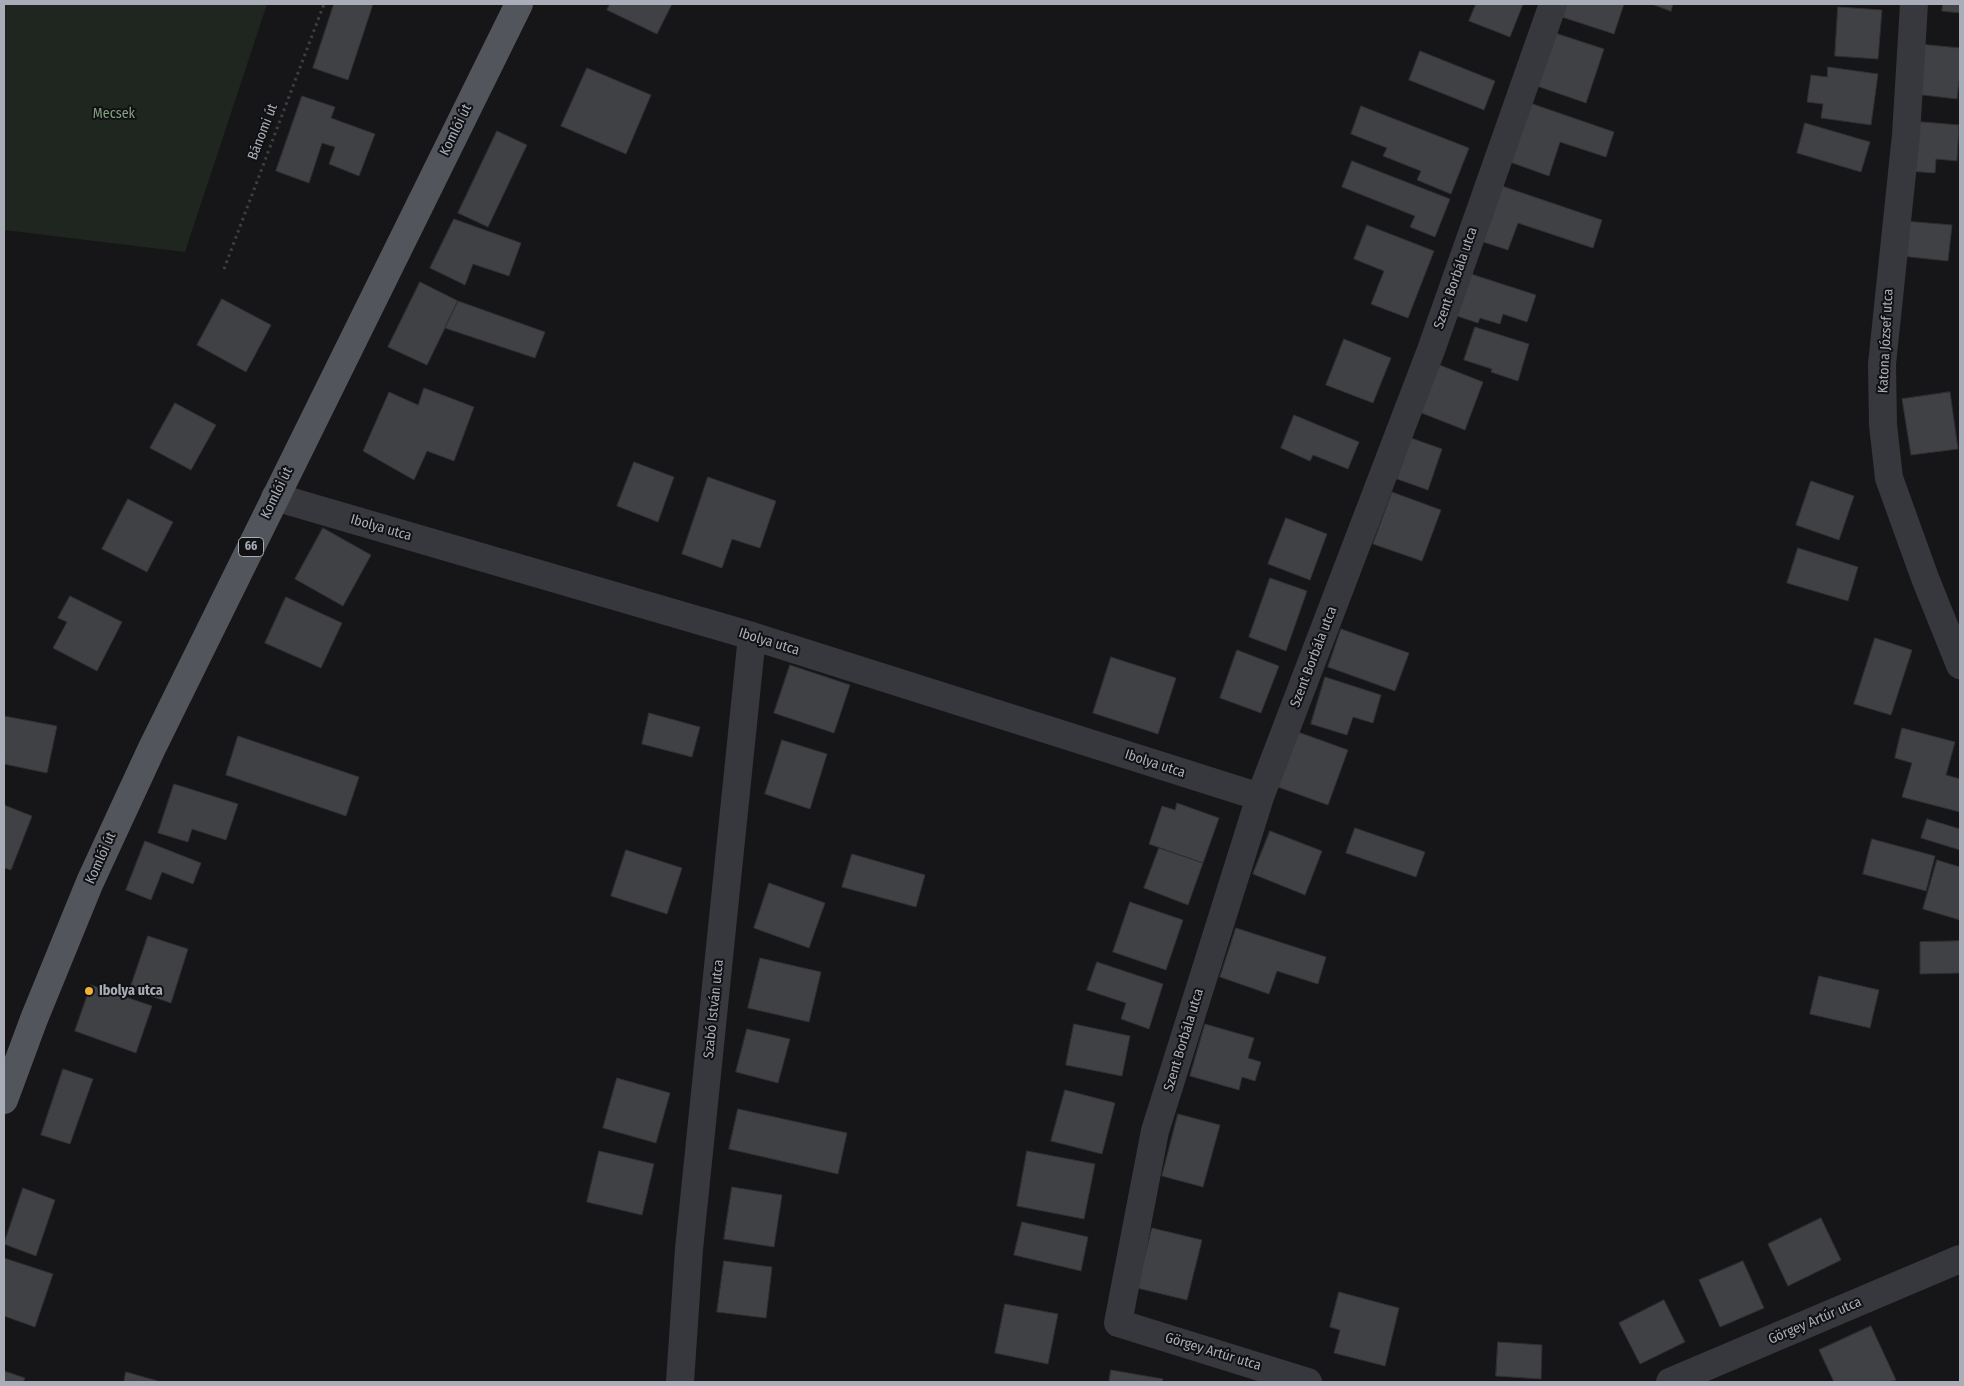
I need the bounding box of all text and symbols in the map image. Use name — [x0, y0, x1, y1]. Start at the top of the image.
street label: Bánomi út — [245, 102, 281, 162]
street label: Komlói út — [436, 102, 476, 158]
park label: Mecsek — [93, 106, 135, 122]
street label: Szent Borbála utca — [1431, 225, 1481, 331]
street label: Katona József utca — [1875, 288, 1897, 394]
street label: Komlói út — [257, 465, 297, 521]
street label: Ibolya utca — [349, 511, 413, 545]
road number: 66 — [238, 538, 264, 556]
street label: Szent Borbála utca — [1287, 604, 1341, 710]
street label: Ibolya utca — [737, 625, 801, 659]
street label: Ibolya utca — [1123, 746, 1187, 782]
street label: Komlói út — [82, 829, 120, 887]
street label: Szabó István utca — [700, 959, 728, 1059]
place label: Ibolya utca — [99, 983, 163, 999]
marker: Ibolya utca — [83, 985, 95, 997]
street label: Szent Borbála utca — [1160, 987, 1208, 1093]
street label: Görgey Artúr utca — [1766, 1294, 1864, 1348]
street label: Görgey Artúr utca — [1163, 1329, 1263, 1375]

